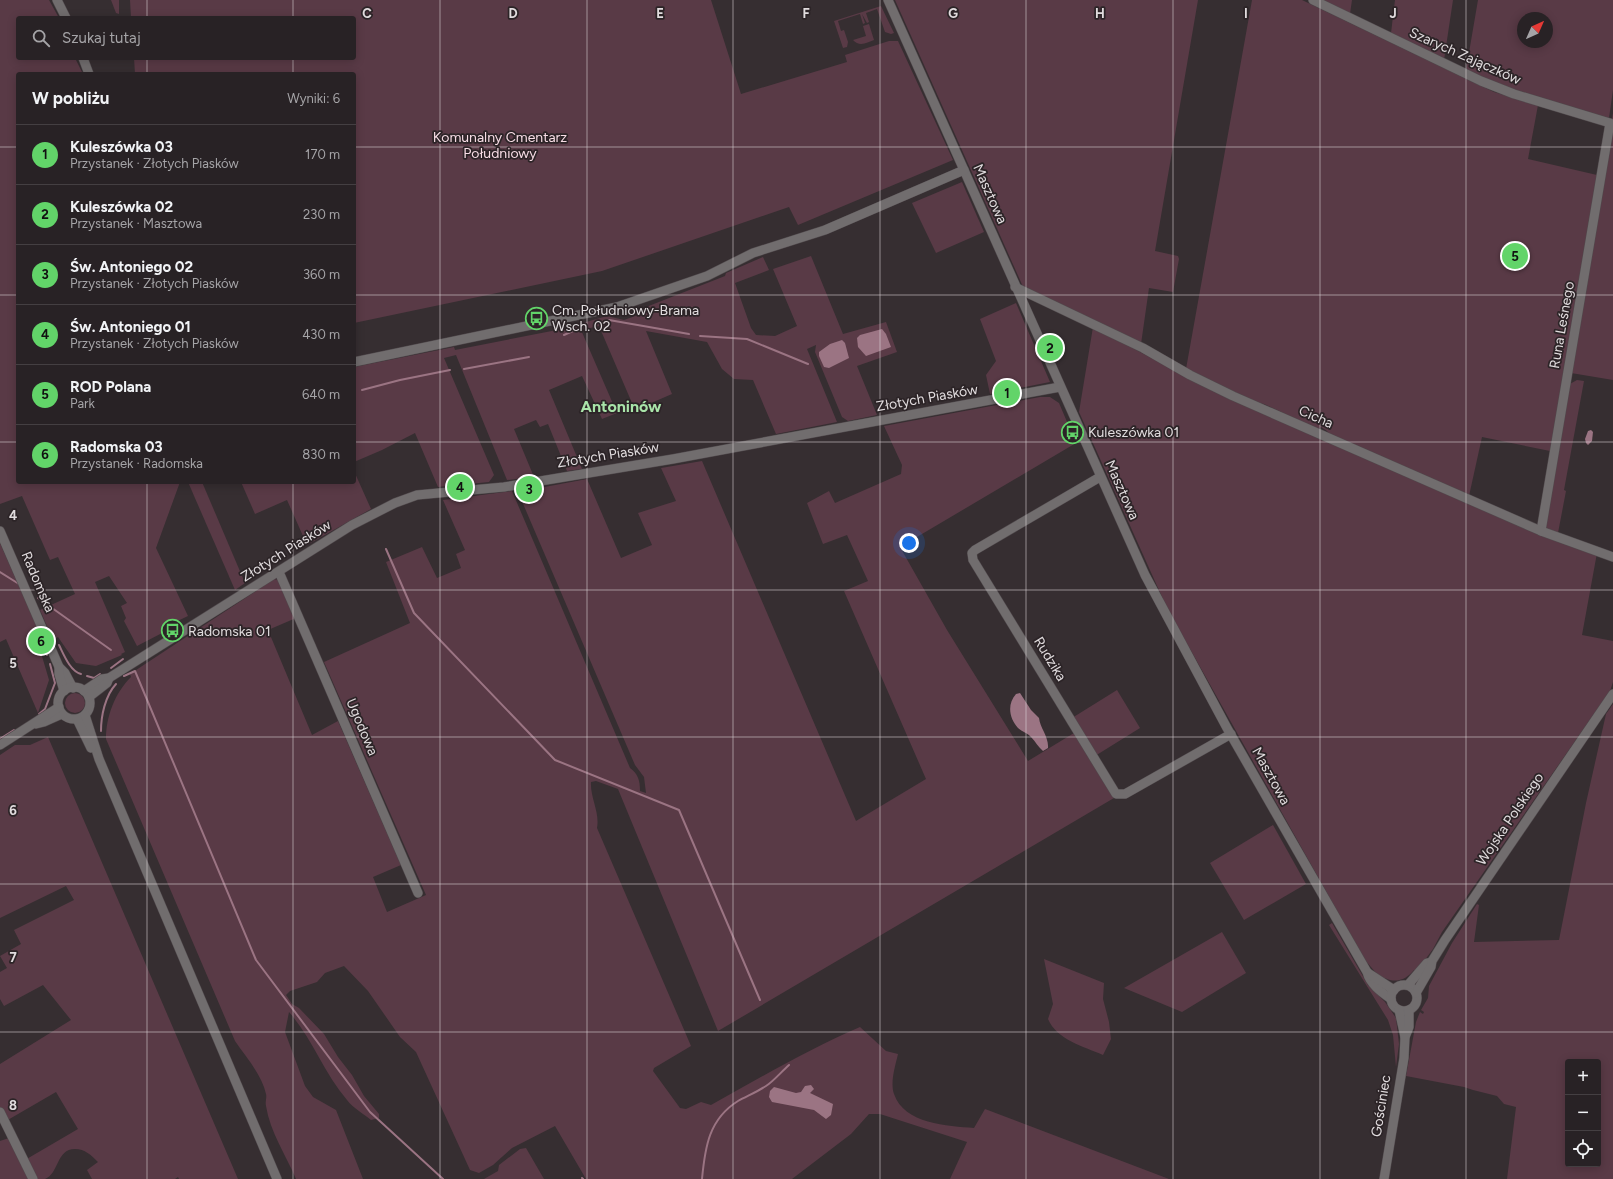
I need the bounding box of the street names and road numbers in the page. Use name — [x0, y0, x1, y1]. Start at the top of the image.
street label: Szarych Zajączków — [1407, 24, 1523, 88]
street label: Masztowa — [969, 162, 1011, 226]
street label: Runa Leśnego — [1546, 280, 1578, 370]
street label: Złotych Piasków — [875, 381, 979, 415]
street label: Cicha — [1296, 402, 1336, 432]
street label: Złotych Piasków — [556, 439, 660, 471]
street label: Masztowa — [1101, 458, 1143, 522]
street label: Złotych Piasków — [238, 517, 334, 585]
street label: Radomska — [18, 549, 58, 615]
street label: Rudzika — [1030, 634, 1070, 684]
street label: Ugodowa — [342, 696, 382, 758]
street label: Masztowa — [1248, 744, 1294, 808]
street label: Wojska Polskiego — [1473, 769, 1547, 869]
street label: Gościniec — [1368, 1073, 1394, 1138]

